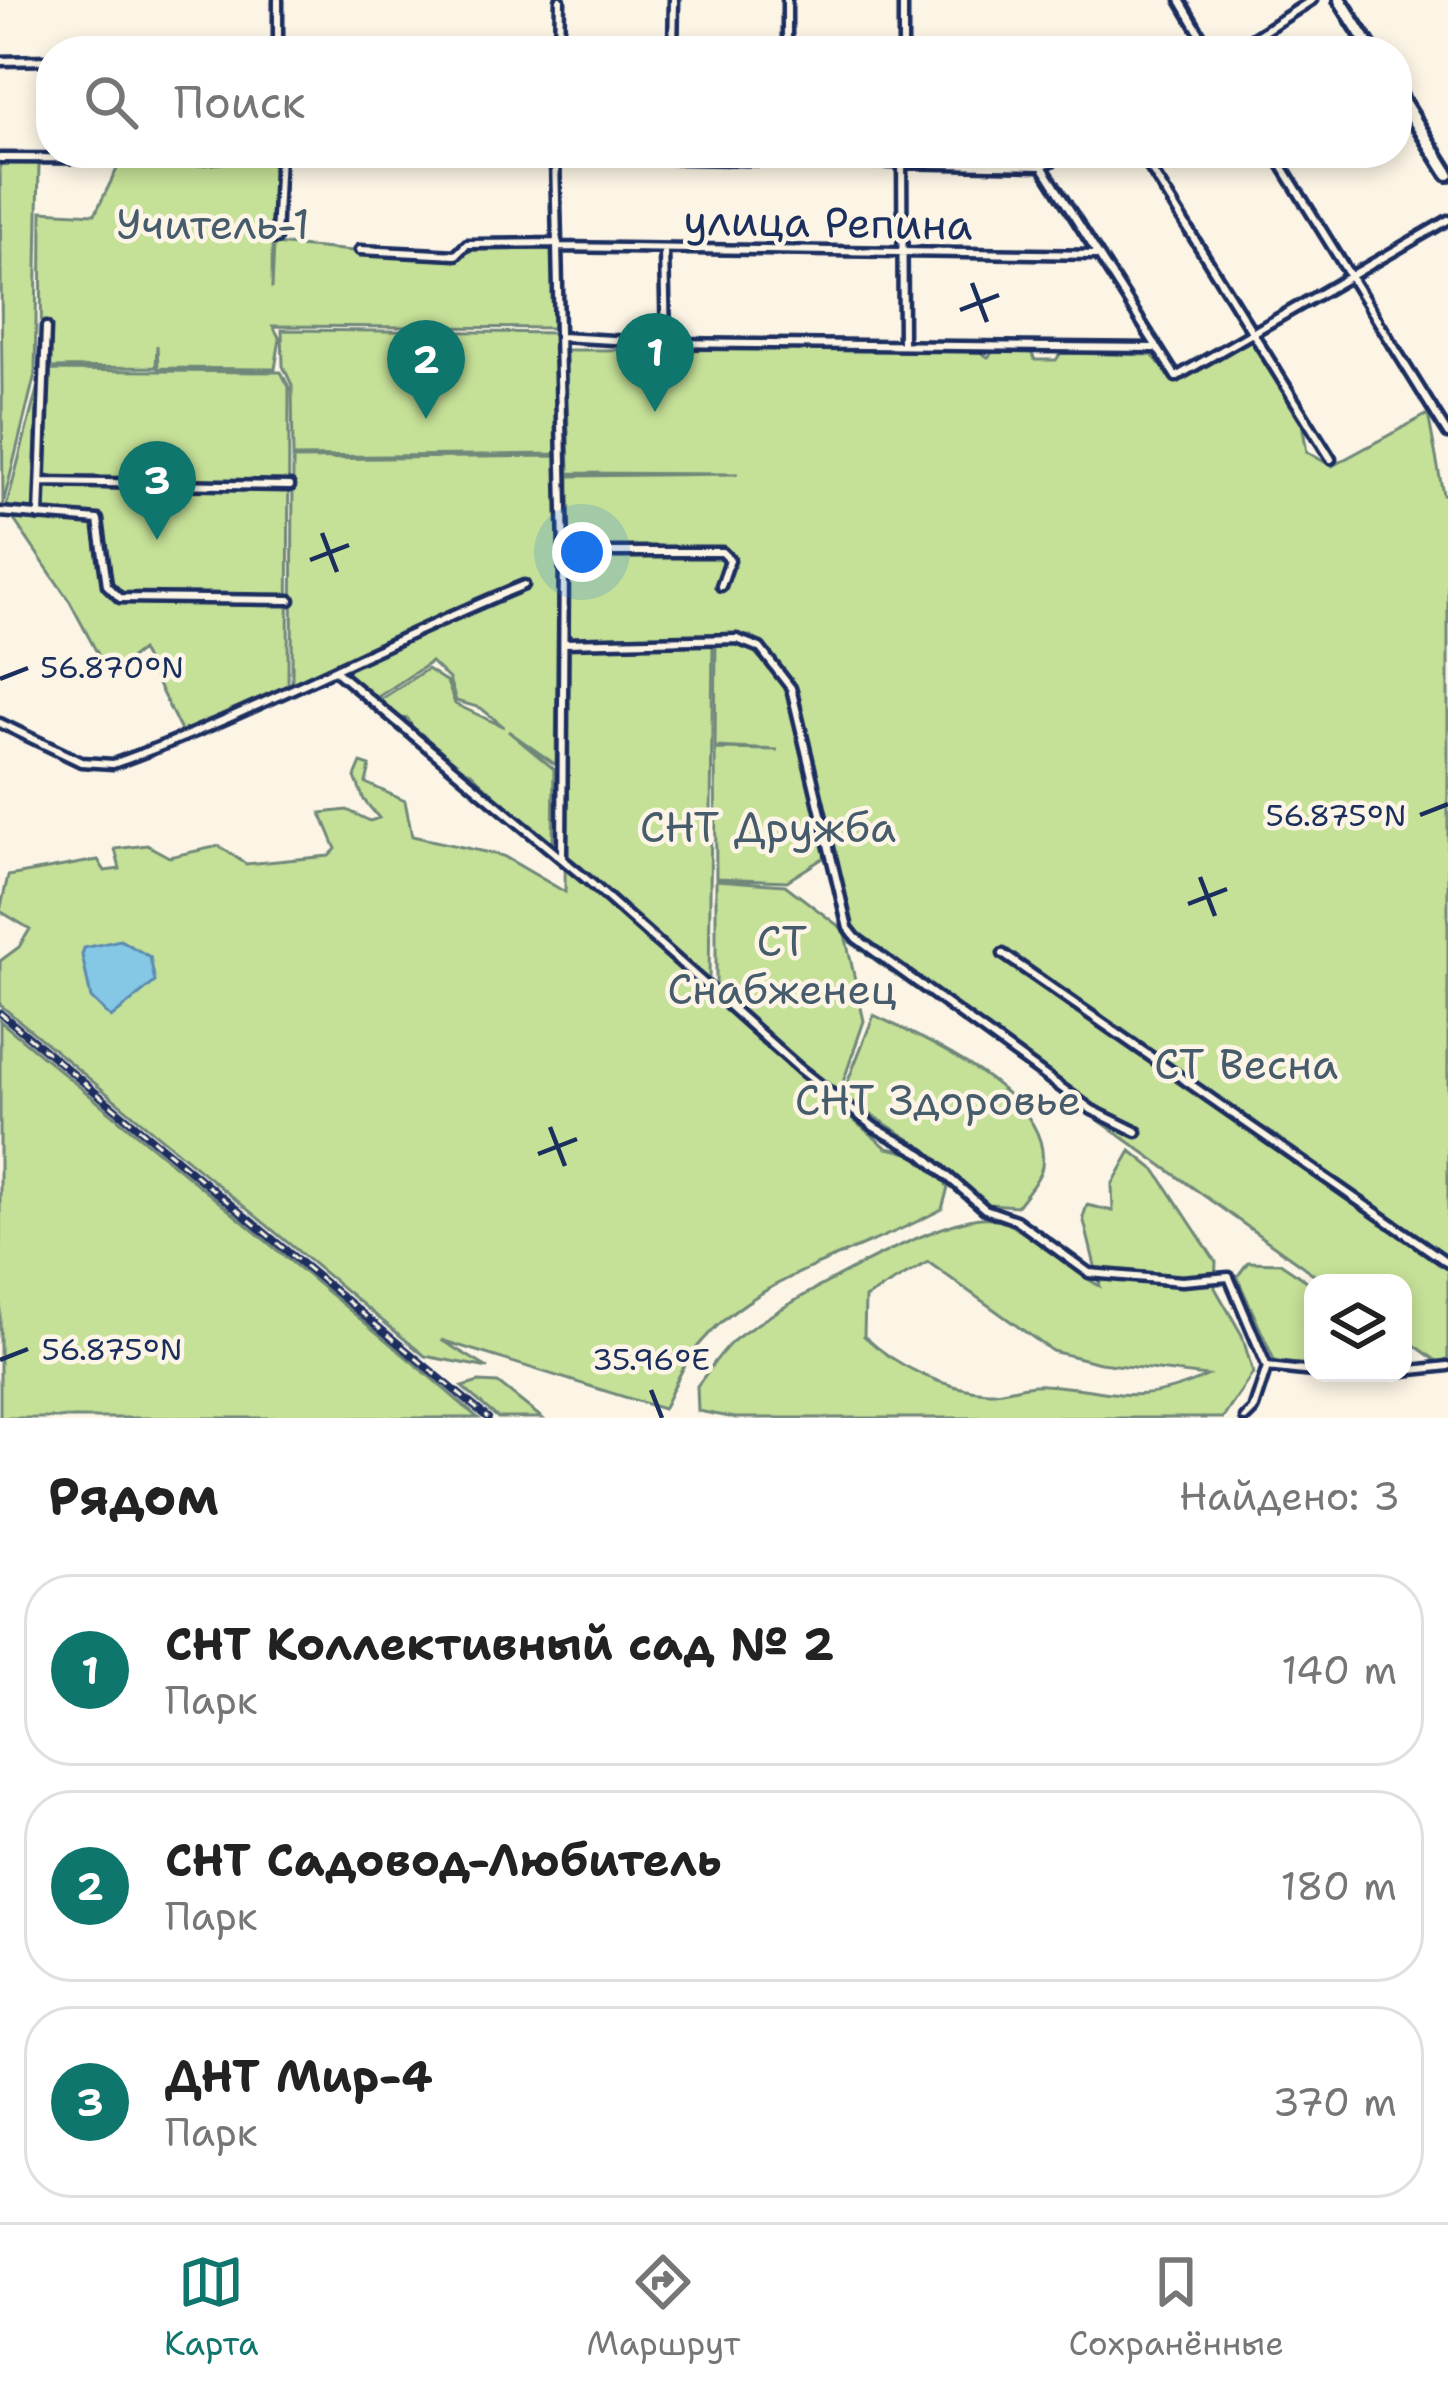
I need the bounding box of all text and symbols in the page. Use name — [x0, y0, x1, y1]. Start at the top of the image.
search box — [36, 36, 1412, 168]
icon: search — [78, 69, 144, 135]
text: Поиск — [174, 72, 305, 132]
street label: улица Репина — [683, 191, 973, 253]
park label: Учитель-1 — [116, 196, 310, 252]
pin: 1 — [616, 313, 694, 412]
pin: 2 — [387, 320, 465, 419]
pin: 3 — [118, 441, 196, 540]
your location — [552, 522, 612, 582]
text: 56.870°N — [40, 647, 184, 688]
text: 56.875°N — [1265, 795, 1407, 836]
park label: СНТ Дружба — [640, 799, 896, 855]
park label: СТ Снабженец — [667, 913, 897, 1017]
park label: СТ Весна — [1154, 1036, 1338, 1092]
park label: СНТ Здоровье — [795, 1072, 1081, 1128]
map controls — [1304, 1274, 1412, 1382]
button: layers — [1304, 1274, 1412, 1382]
text: 56.875°N — [41, 1329, 183, 1370]
text: 35.96°E — [592, 1339, 710, 1380]
text: Рядом — [48, 1462, 219, 1530]
text: Найдено: 3 — [1179, 1470, 1400, 1522]
text: СНТ Коллективный сад № 2 — [165, 1614, 834, 1674]
text: 1 — [81, 1644, 99, 1696]
text: 140 m — [1281, 1644, 1397, 1696]
text: Парк — [165, 1674, 258, 1726]
text: СНТ Садовод-Любитель — [165, 1830, 722, 1890]
text: 2 — [76, 1860, 104, 1912]
text: 180 m — [1281, 1860, 1397, 1912]
text: Парк — [165, 1890, 258, 1942]
text: ДНТ Мир-4 — [165, 2046, 433, 2106]
text: 3 — [76, 2076, 104, 2128]
text: 370 m — [1272, 2076, 1397, 2128]
text: Парк — [165, 2106, 258, 2158]
tab: Карта — [164, 2249, 258, 2366]
tab: Маршрут — [586, 2249, 740, 2366]
tab: Сохранённые — [1068, 2249, 1284, 2366]

